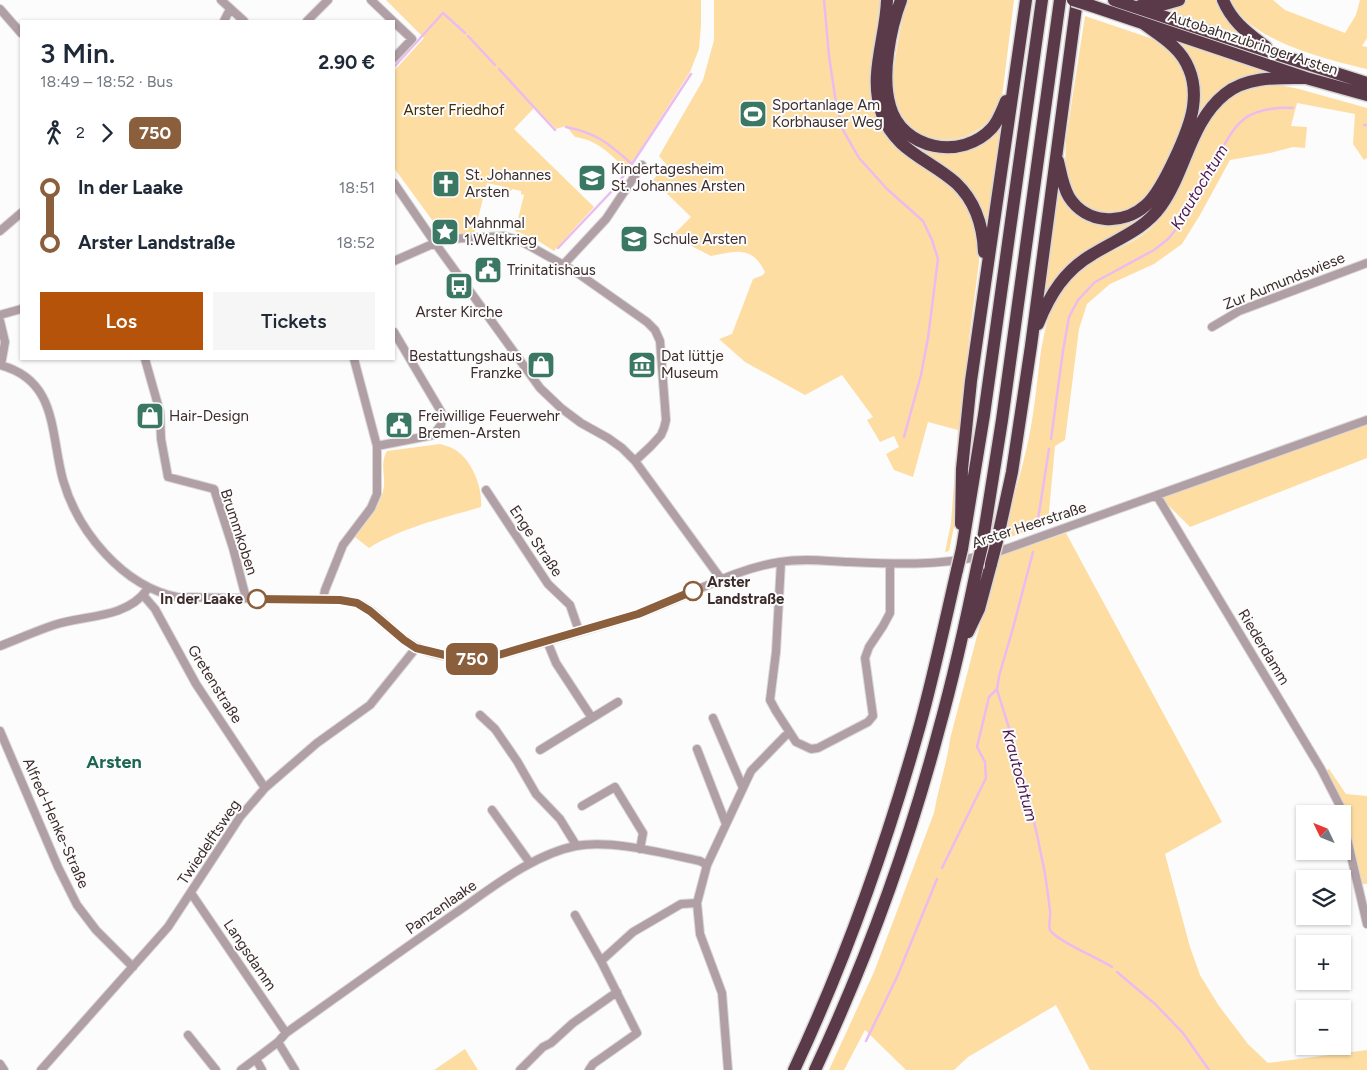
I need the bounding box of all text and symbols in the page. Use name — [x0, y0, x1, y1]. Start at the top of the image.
street label: Autobahnzubringer Arsten — [1166, 7, 1340, 79]
text: 3 Min. — [40, 36, 115, 70]
text: 2.90 € — [318, 51, 375, 74]
text: 18:49 – 18:52 · Bus — [40, 72, 173, 91]
place label: Sportanlage Am Korbhauser Weg — [772, 96, 883, 131]
sports icon: Sportanlage Am Korbhauser Weg — [738, 99, 768, 129]
park label: Arster Friedhof — [404, 101, 505, 119]
icon: walk — [40, 119, 68, 147]
icon: forward — [93, 119, 121, 147]
text: 750 — [139, 122, 171, 144]
text: 2 — [76, 123, 85, 142]
water label: Krautochtum — [1166, 141, 1232, 233]
place label: Kindertagesheim St. Johannes Arsten — [611, 160, 745, 195]
school or university icon: Kindertagesheim St. Johannes Arsten — [577, 163, 607, 193]
place label: St. Johannes Arsten — [465, 166, 551, 201]
church icon: St. Johannes Arsten — [431, 169, 461, 199]
text: In der Laake — [78, 176, 183, 199]
text: 18:51 — [339, 178, 375, 197]
place label: Mahnmal 1.Weltkrieg — [464, 214, 537, 249]
place icon: Mahnmal 1.Weltkrieg — [430, 217, 460, 247]
school or university icon: Schule Arsten — [619, 224, 649, 254]
place label: Schule Arsten — [653, 230, 747, 248]
text: Arster Landstraße — [78, 231, 235, 254]
text: 18:52 — [336, 233, 375, 252]
street label: Zur Aumundswiese — [1221, 248, 1347, 314]
public building icon: Trinitatishaus — [473, 255, 503, 285]
place label: Trinitatishaus — [507, 261, 596, 279]
bus stop icon: Arster Kirche — [444, 271, 474, 301]
button: Los — [40, 292, 203, 350]
button: Tickets — [213, 292, 375, 350]
place label: Arster Kirche — [415, 303, 503, 321]
place label: Bestattungshaus Franzke — [409, 347, 522, 382]
place label: Dat lüttje Museum — [661, 347, 724, 382]
shop icon: Bestattungshaus Franzke — [526, 350, 556, 380]
museum icon: Dat lüttje Museum — [627, 350, 657, 380]
shop icon: Hair-Design — [135, 401, 165, 431]
place label: Hair-Design — [169, 407, 249, 425]
place label: Freiwillige Feuerwehr Bremen-Arsten — [418, 407, 560, 442]
public building icon: Freiwillige Feuerwehr Bremen-Arsten — [384, 410, 414, 440]
street label: Brummkoben — [217, 487, 261, 577]
street label: Arster Heerstraße — [969, 498, 1089, 552]
street label: Enge Straße — [506, 502, 566, 580]
place label: Arster Landstraße — [707, 573, 785, 608]
marker: Arster Landstraße — [683, 581, 703, 601]
marker: In der Laake — [247, 589, 267, 609]
place label: In der Laake — [160, 590, 244, 608]
street label: Riederdamm — [1234, 606, 1294, 688]
street label: Gretenstraße — [184, 642, 246, 726]
line badge: 750 — [443, 643, 501, 675]
text: 750 — [456, 648, 488, 670]
water label: Krautochtum — [998, 727, 1042, 824]
district label: Arsten — [86, 751, 142, 773]
street label: Alfred-Henke-Straße — [19, 755, 93, 891]
street label: Twiedelftsweg — [174, 796, 244, 888]
north arrow — [1296, 805, 1351, 860]
map controls — [1296, 805, 1351, 1055]
button: layers — [1296, 870, 1351, 925]
street label: Panzenlaake — [402, 876, 480, 938]
street label: Langsdamm — [220, 916, 280, 994]
button: + — [1296, 935, 1351, 990]
button: − — [1296, 1000, 1351, 1055]

